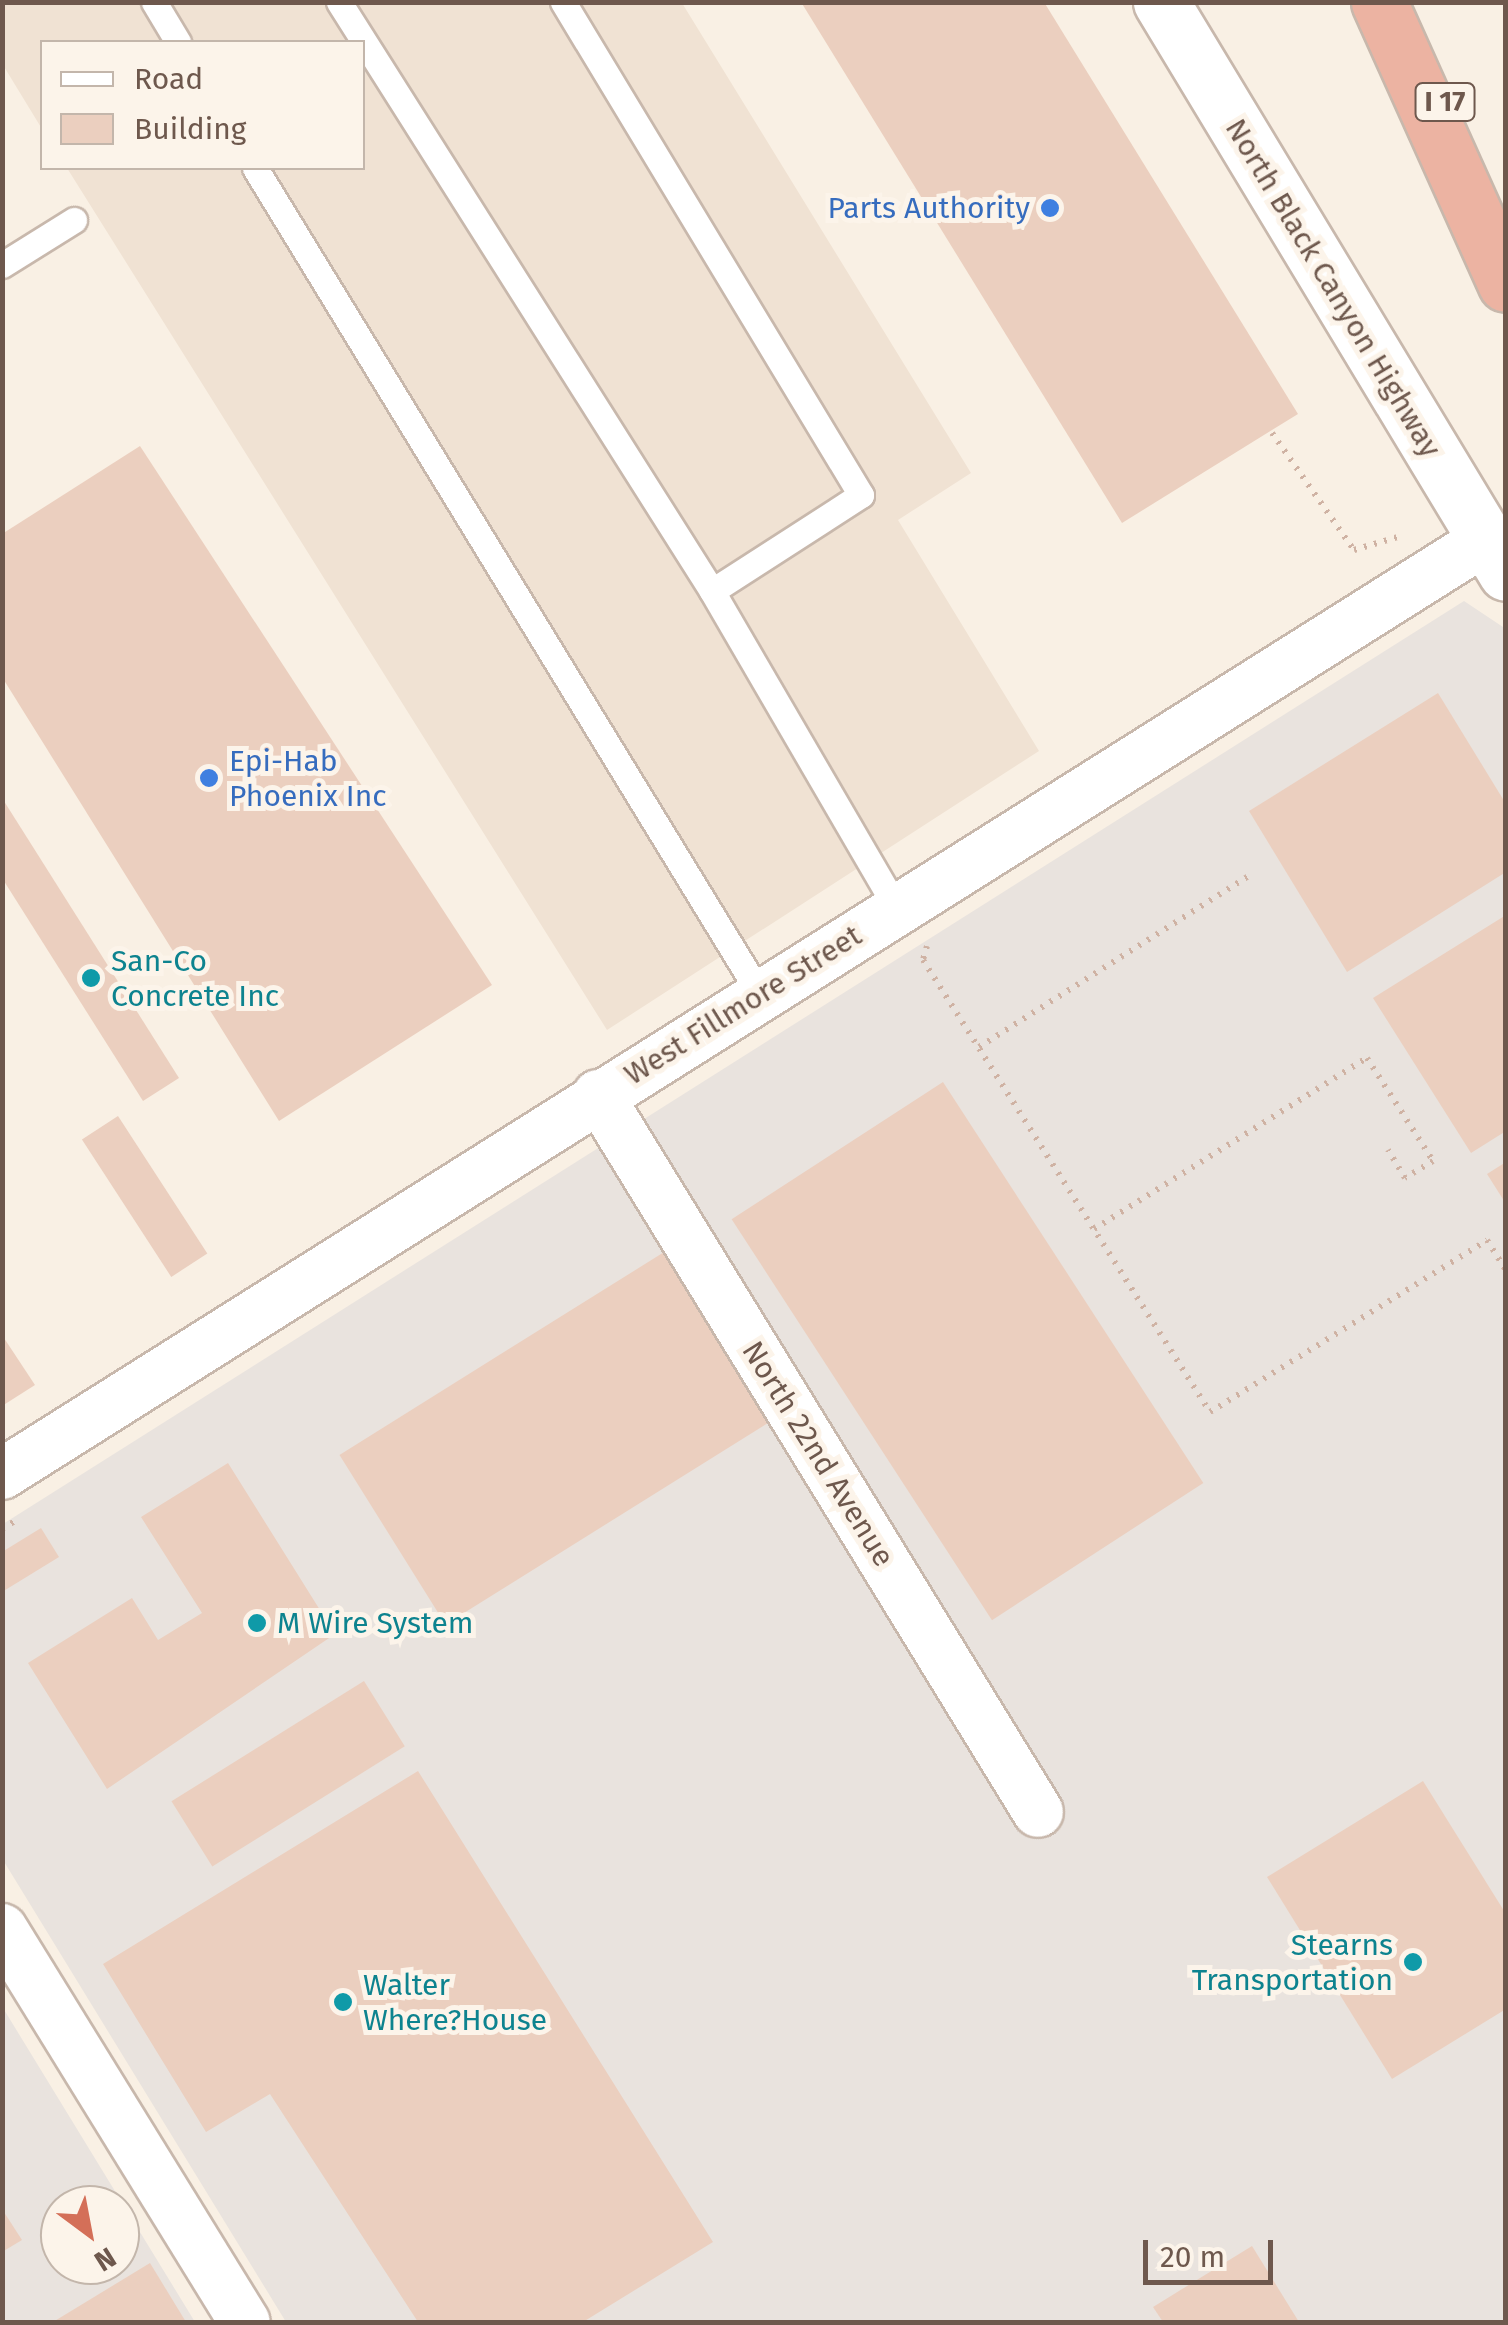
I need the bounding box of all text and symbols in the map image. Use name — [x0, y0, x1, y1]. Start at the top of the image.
legend — [40, 40, 365, 170]
text: Road — [134, 61, 203, 97]
road number: I 17 — [1412, 79, 1478, 125]
text: Building — [134, 111, 246, 147]
street label: North Black Canyon Highway — [1218, 112, 1448, 464]
place label: Parts Authority — [827, 190, 1030, 226]
marker: Parts Authority — [1039, 197, 1061, 219]
place label: Epi-Hab Phoenix Inc — [229, 743, 387, 814]
marker: Epi-Hab Phoenix Inc — [198, 767, 220, 789]
street label: West Fillmore Street — [618, 917, 868, 1093]
place label: San-Co Concrete Inc — [111, 943, 279, 1014]
marker: San-Co Concrete Inc — [80, 967, 102, 989]
street label: North 22nd Avenue — [734, 1335, 902, 1573]
place label: M Wire System — [277, 1605, 474, 1641]
marker: M Wire System — [246, 1612, 268, 1634]
place label: Stearns Transportation — [1192, 1927, 1393, 1998]
marker: Stearns Transportation — [1402, 1951, 1424, 1973]
place label: Walter Where?House — [363, 1967, 547, 2038]
marker: Walter Where?House — [332, 1991, 354, 2013]
north arrow — [40, 2185, 140, 2285]
scale bar — [1148, 2220, 1278, 2282]
text: 20 m — [1160, 2239, 1225, 2275]
text: N — [88, 2240, 122, 2278]

